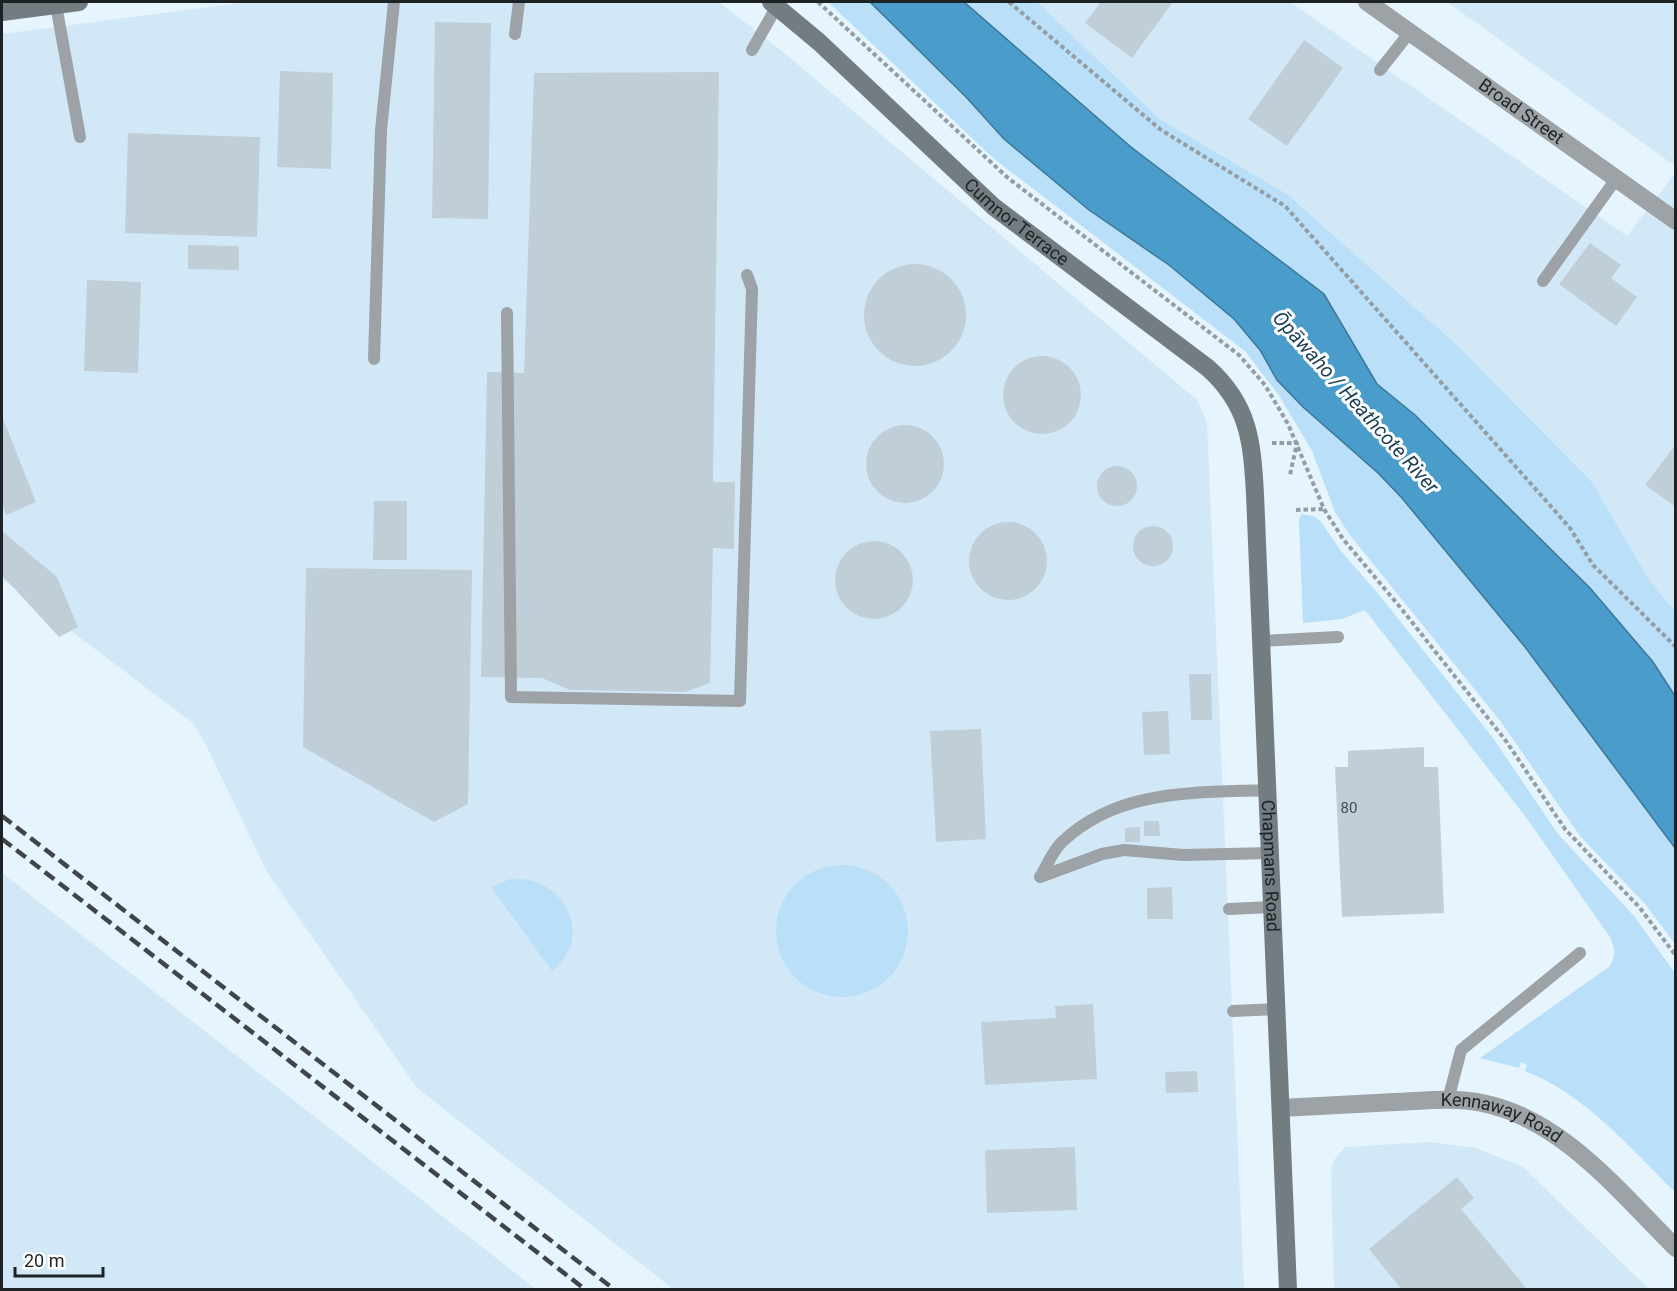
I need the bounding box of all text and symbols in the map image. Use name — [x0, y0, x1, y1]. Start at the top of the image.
street label: Broad Street — [1475, 74, 1568, 148]
street label: Cumnor Terrace — [960, 174, 1073, 270]
water label: Ōpāwaho / Heathcote River — [1268, 306, 1445, 499]
street label: Chapmans Road — [1258, 799, 1284, 932]
house number: 80 — [1341, 799, 1357, 817]
street label: Kennaway Road — [1441, 1089, 1566, 1147]
scale bar — [15, 1240, 104, 1278]
text: 20 m — [24, 1250, 64, 1271]

